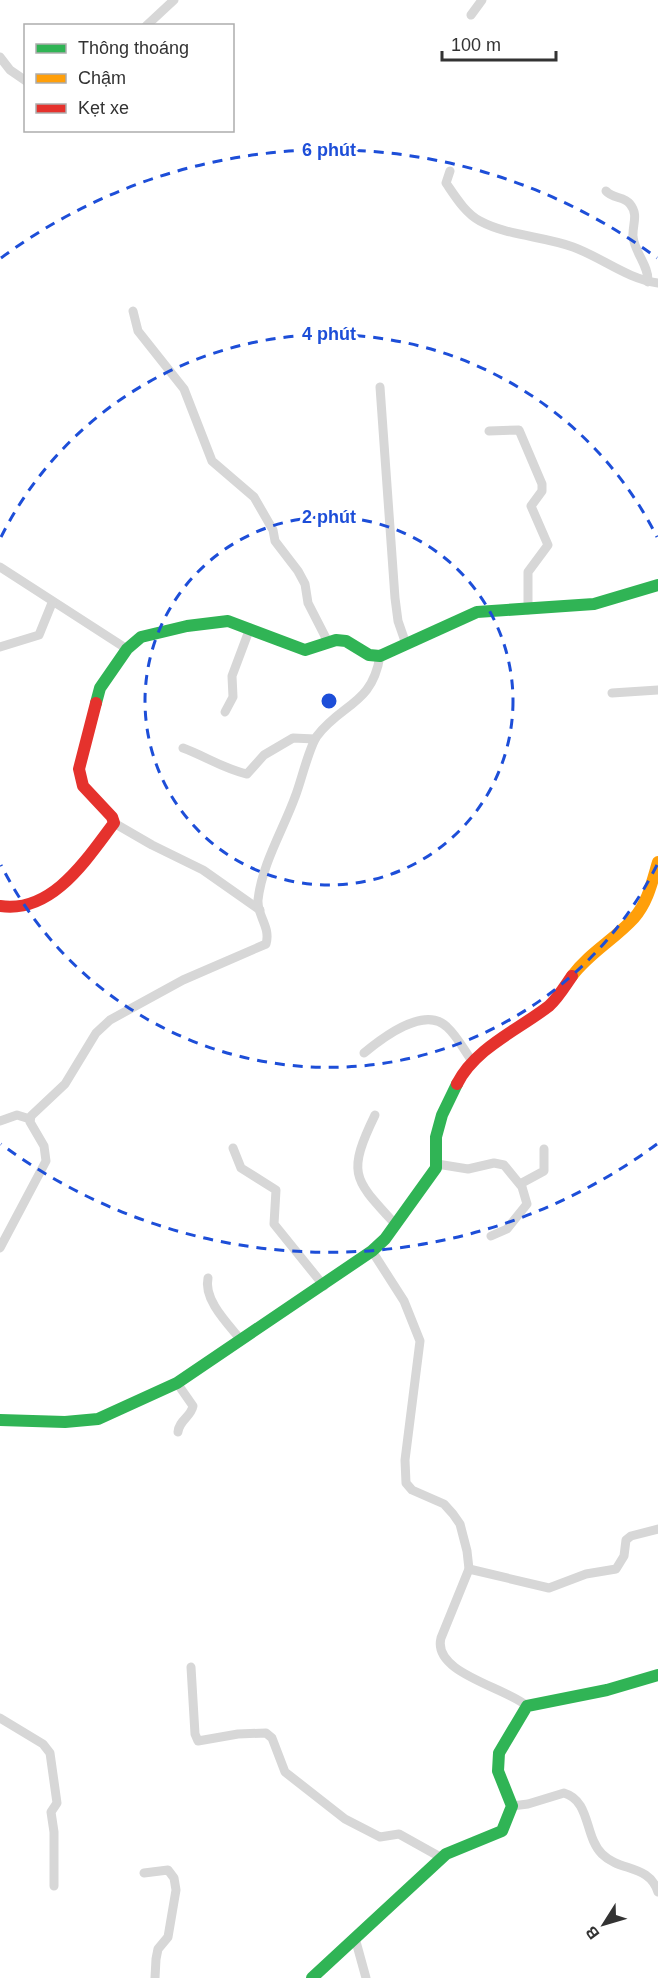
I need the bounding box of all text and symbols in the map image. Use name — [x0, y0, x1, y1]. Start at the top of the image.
legend — [24, 24, 234, 132]
scale bar — [442, 24, 556, 62]
text: 100 m — [451, 35, 501, 55]
text: Thông thoáng — [78, 38, 189, 58]
text: Chậm — [78, 68, 126, 88]
text: Kẹt xe — [78, 98, 129, 118]
text: 6 phút — [302, 140, 356, 160]
text: 4 phút — [302, 324, 356, 344]
text: 2 phút — [302, 507, 356, 527]
centre of rings — [319, 691, 339, 711]
north arrow — [574, 1894, 634, 1954]
text: B — [582, 1923, 603, 1942]

